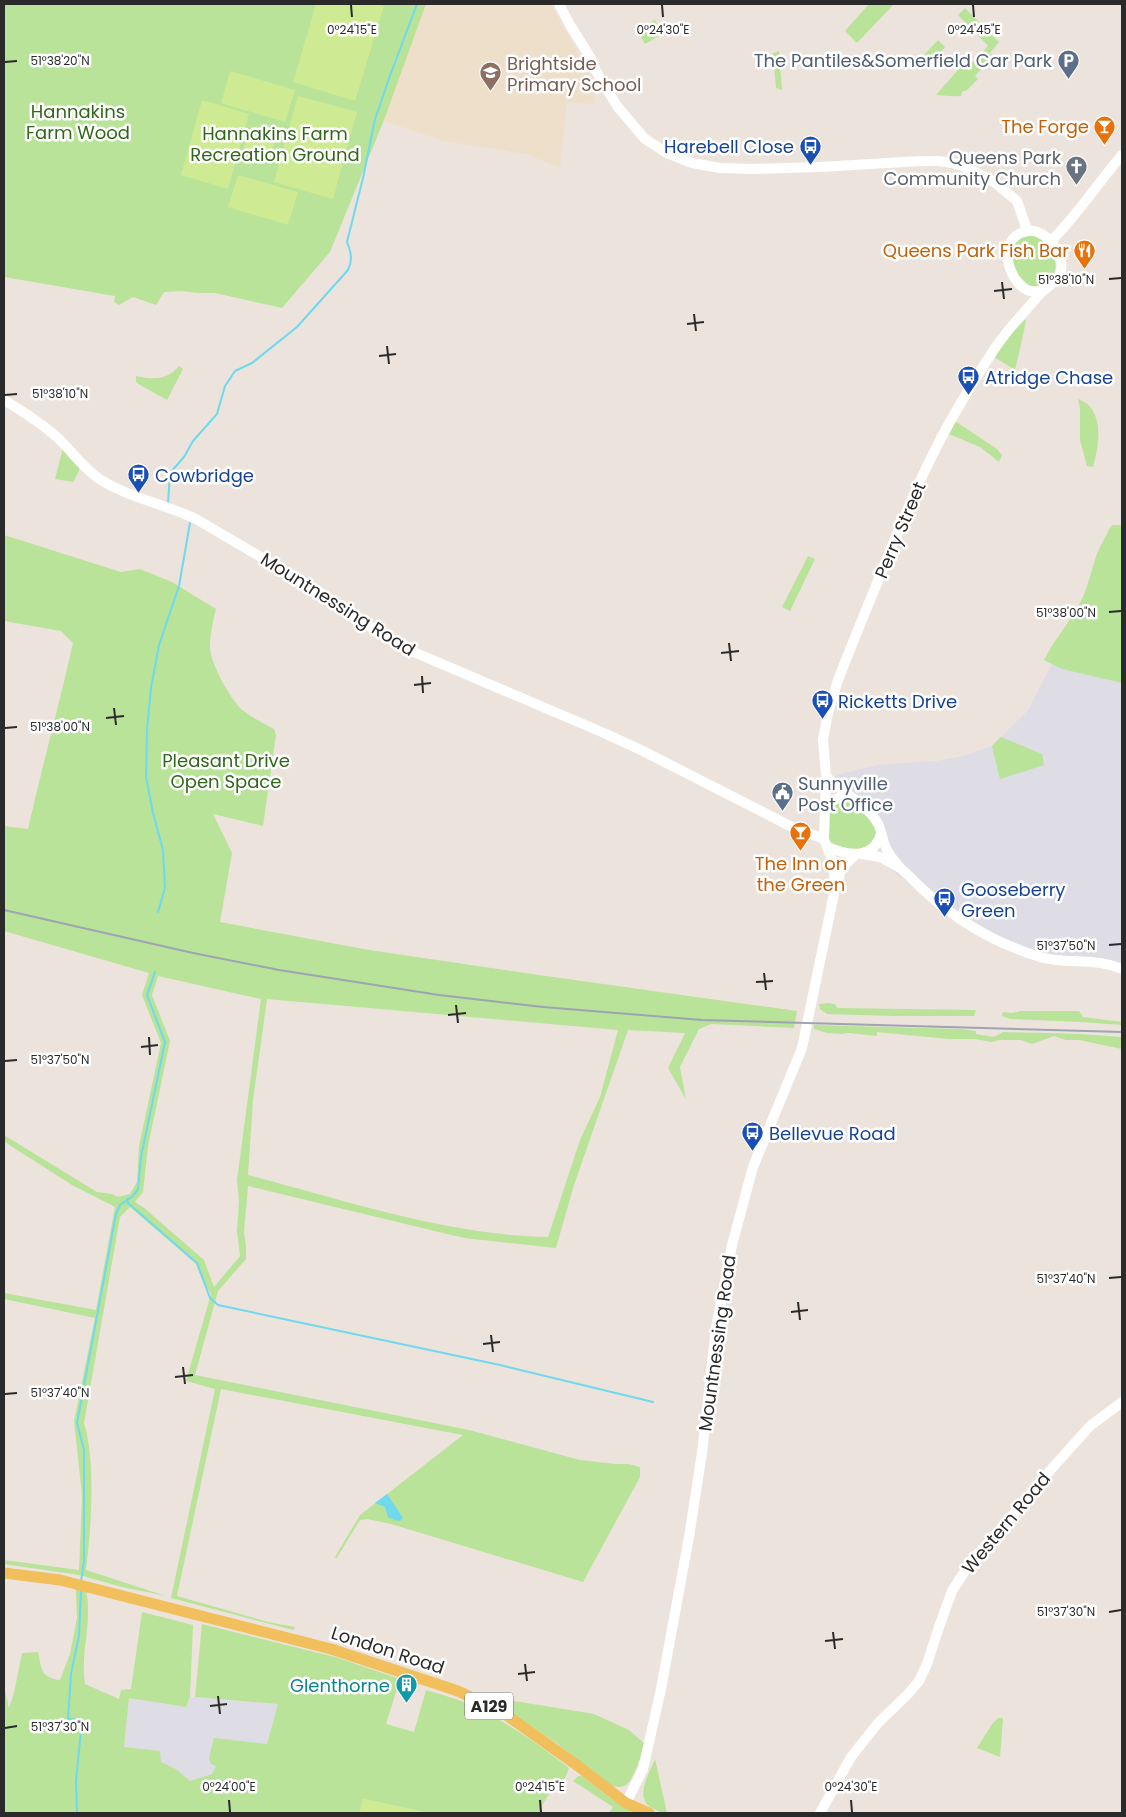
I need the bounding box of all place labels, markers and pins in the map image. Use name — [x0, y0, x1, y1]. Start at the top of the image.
place label: The Pantiles&Somerfield Car Park — [754, 48, 1053, 73]
parking icon: The Pantiles&Somerfield Car Park — [1056, 48, 1080, 79]
place label: Brightside Primary School — [507, 51, 641, 97]
school or university icon: Brightside Primary School — [479, 61, 503, 92]
place label: The Forge — [1001, 114, 1089, 139]
bar icon: The Forge — [1093, 114, 1117, 145]
place label: Harebell Close — [664, 134, 794, 159]
bus stop icon: Harebell Close — [798, 134, 822, 165]
place label: Queens Park Community Church — [883, 145, 1062, 191]
church icon: Queens Park Community Church — [1065, 155, 1089, 186]
place label: Queens Park Fish Bar — [883, 238, 1069, 263]
restaurant icon: Queens Park Fish Bar — [1073, 238, 1097, 269]
bus stop icon: Atridge Chase — [957, 365, 981, 396]
place label: Atridge Chase — [985, 365, 1113, 390]
bus stop icon: Cowbridge — [127, 463, 151, 494]
place label: Cowbridge — [155, 463, 254, 488]
bus stop icon: Ricketts Drive — [810, 689, 834, 720]
place label: Ricketts Drive — [838, 689, 957, 714]
place label: Sunnyville Post Office — [798, 771, 893, 817]
public building icon: Sunnyville Post Office — [770, 781, 794, 812]
bar icon: The Inn on the Green — [789, 821, 813, 852]
place label: The Inn on the Green — [755, 851, 847, 897]
place label: Gooseberry Green — [961, 877, 1066, 923]
bus stop icon: Gooseberry Green — [933, 887, 957, 918]
bus stop icon: Bellevue Road — [741, 1121, 765, 1152]
place label: Bellevue Road — [769, 1121, 896, 1146]
place label: Glenthorne — [290, 1673, 390, 1698]
building icon: Glenthorne — [394, 1673, 418, 1704]

